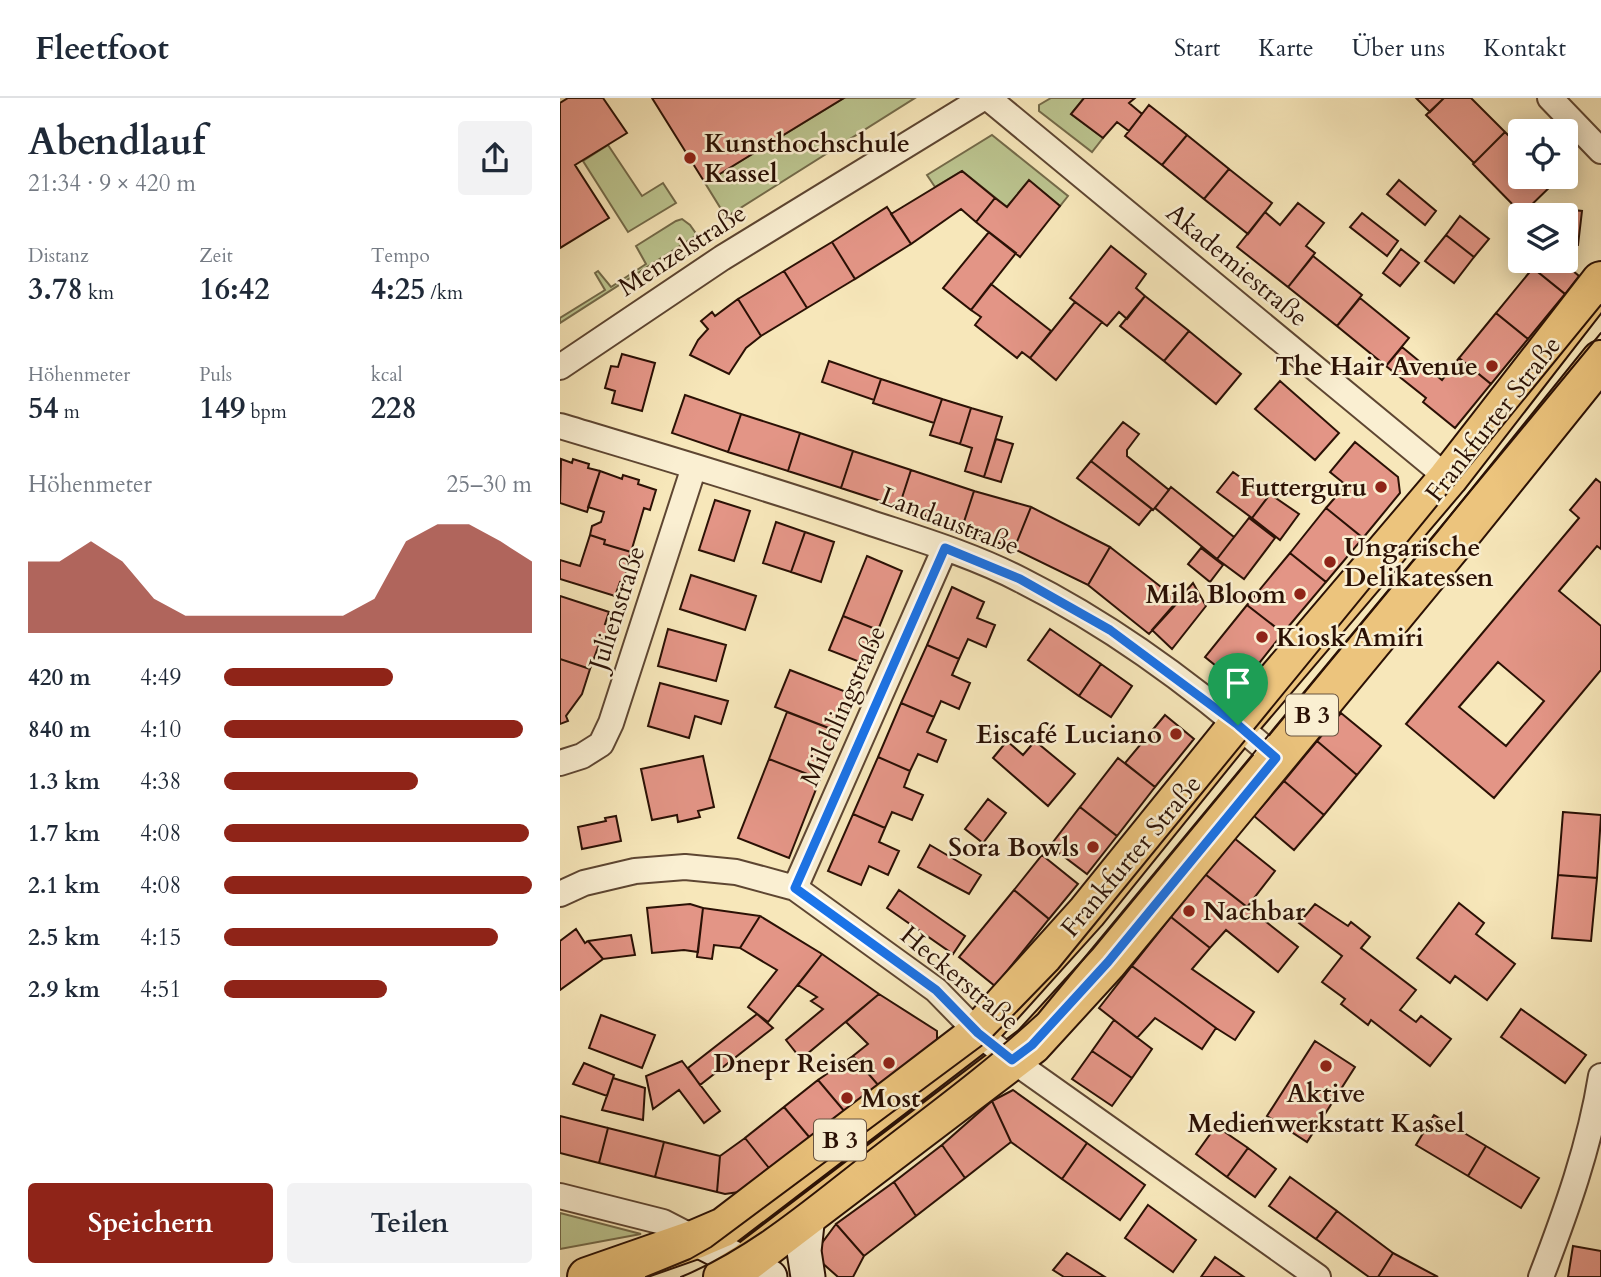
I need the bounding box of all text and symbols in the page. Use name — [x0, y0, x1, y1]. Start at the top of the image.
text: Fleetfoot — [35, 26, 169, 71]
text: Start — [1174, 32, 1220, 65]
text: Karte — [1258, 32, 1314, 65]
text: Über uns — [1352, 32, 1445, 65]
text: Kontakt — [1483, 32, 1566, 65]
text: Abendlauf — [28, 116, 205, 168]
map controls — [1508, 119, 1578, 273]
button: locate — [1508, 119, 1578, 189]
button: share — [458, 121, 532, 195]
place label: Kunsthochschule Kassel — [704, 126, 910, 191]
marker: Kunsthochschule Kassel — [682, 150, 698, 166]
text: 21:34 · 9 × 420 m — [28, 168, 196, 199]
street label: Akademiestraße — [1159, 195, 1315, 335]
street label: Menzelstraße — [611, 196, 753, 304]
button: layers — [1508, 203, 1578, 273]
text: Distanz — [28, 243, 89, 269]
text: Zeit — [199, 243, 233, 269]
text: Tempo — [371, 243, 430, 269]
text: 3.78 — [28, 269, 83, 310]
text: 16:42 — [199, 269, 270, 310]
text: 4:25 — [371, 269, 425, 310]
text: km — [83, 280, 114, 306]
text: /km — [425, 280, 463, 306]
street label: Frankfurter Straße — [1417, 329, 1569, 509]
place label: The Hair Avenue — [1275, 349, 1478, 384]
marker: The Hair Avenue — [1484, 358, 1500, 374]
text: Höhenmeter — [28, 362, 130, 388]
text: Puls — [199, 362, 232, 388]
text: kcal — [371, 362, 403, 388]
text: 54 — [28, 388, 59, 429]
text: 149 — [199, 388, 245, 429]
text: 228 — [371, 388, 417, 429]
text: m — [59, 399, 80, 425]
text: bpm — [245, 399, 287, 425]
text: Höhenmeter — [28, 469, 152, 500]
text: 25–30 m — [447, 469, 532, 500]
place label: Futterguru — [1240, 470, 1367, 505]
street label: Landaustraße — [876, 478, 1024, 564]
marker: Futterguru — [1373, 479, 1389, 495]
place label: Ungarische Delikatessen — [1344, 530, 1494, 595]
street label: Julienstraße — [579, 541, 654, 678]
marker: Ungarische Delikatessen — [1322, 554, 1338, 570]
place label: Mila Bloom — [1146, 577, 1286, 612]
marker: Mila Bloom — [1292, 586, 1308, 602]
street label: Milchlingstraße — [792, 620, 894, 792]
place label: Kiosk Amiri — [1276, 620, 1424, 655]
marker: Kiosk Amiri — [1254, 629, 1270, 645]
pin — [1208, 653, 1268, 725]
text: 420 m — [28, 662, 91, 693]
text: 4:49 — [140, 662, 181, 693]
icon: arrive — [1219, 664, 1257, 702]
road number: B 3 — [1286, 694, 1338, 736]
text: 840 m — [28, 714, 91, 745]
text: 4:10 — [140, 714, 181, 745]
place label: Eiscafé Luciano — [976, 717, 1162, 752]
marker: Eiscafé Luciano — [1168, 726, 1184, 742]
text: 1.3 km — [28, 766, 100, 797]
text: 4:38 — [140, 766, 181, 797]
street label: Frankfurter Straße — [1053, 768, 1209, 944]
text: 1.7 km — [28, 818, 100, 849]
text: 4:08 — [140, 818, 181, 849]
place label: Sora Bowls — [948, 830, 1079, 865]
marker: Sora Bowls — [1085, 839, 1101, 855]
text: 2.1 km — [28, 870, 100, 901]
text: 4:08 — [140, 870, 181, 901]
place label: Nachbar — [1203, 894, 1306, 929]
marker: Nachbar — [1181, 903, 1197, 919]
street label: Heckerstraße — [893, 918, 1027, 1038]
text: 2.5 km — [28, 922, 100, 953]
text: 4:15 — [140, 922, 181, 953]
text: 2.9 km — [28, 974, 100, 1005]
text: 4:51 — [140, 974, 181, 1005]
place label: Dnepr Reisen — [713, 1046, 875, 1081]
marker: Dnepr Reisen — [881, 1055, 897, 1071]
marker: Aktive Medienwerkstatt Kassel — [1318, 1058, 1334, 1074]
place label: Aktive Medienwerkstatt Kassel — [1188, 1076, 1465, 1141]
place label: Most — [861, 1081, 920, 1116]
marker: Most — [839, 1090, 855, 1106]
road number: B 3 — [814, 1120, 866, 1160]
button: Speichern — [28, 1183, 273, 1263]
button: Teilen — [287, 1183, 532, 1263]

